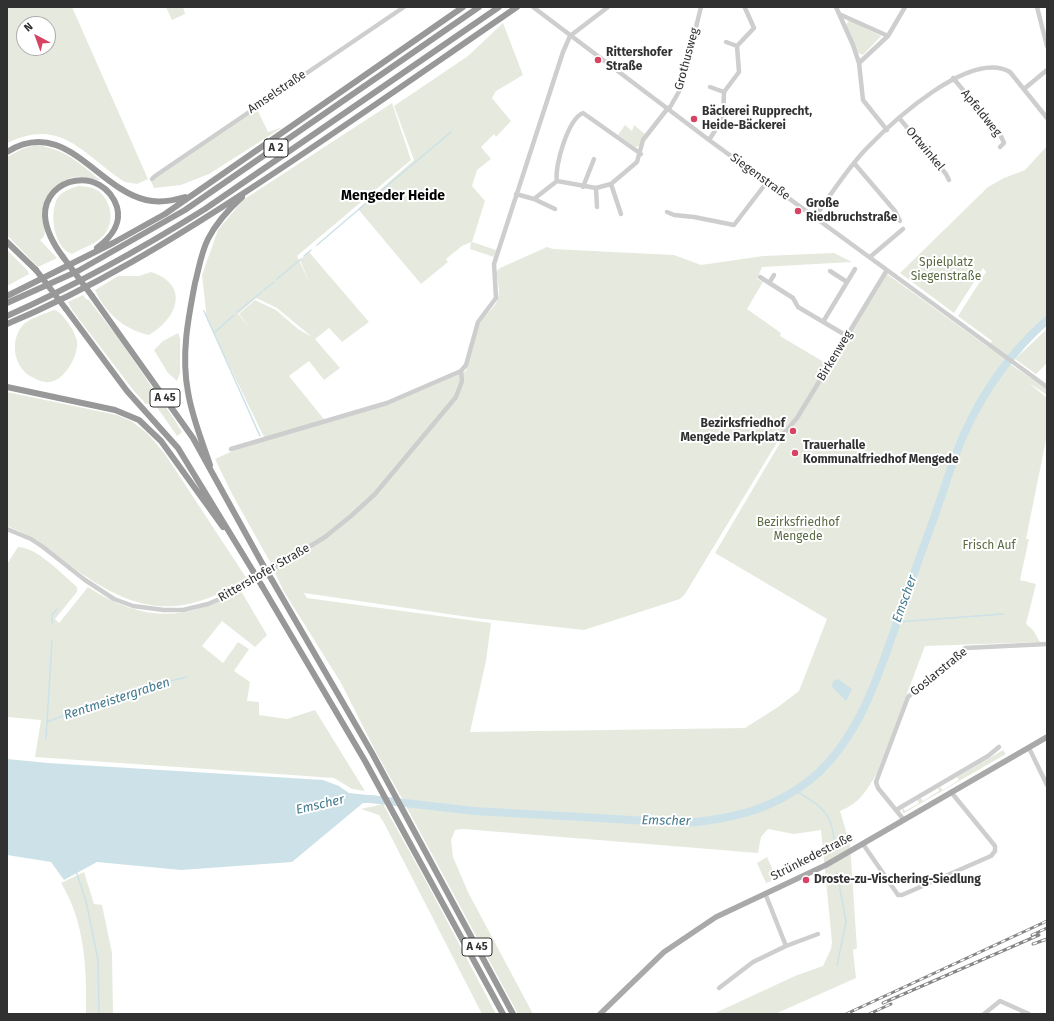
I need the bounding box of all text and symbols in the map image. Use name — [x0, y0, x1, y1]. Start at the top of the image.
north arrow — [16, 16, 56, 56]
text: N — [21, 20, 35, 35]
street label: Grothusweg — [672, 26, 702, 92]
place label: Rittershofer Straße — [606, 46, 672, 74]
marker: Rittershofer Straße — [593, 55, 603, 65]
street label: Amselstraße — [245, 67, 309, 117]
street label: Apfeldweg — [958, 87, 1004, 139]
place label: Bäckerei Rupprecht, Heide-Bäckerei — [702, 105, 812, 133]
marker: Bäckerei Rupprecht, Heide-Bäckerei — [689, 114, 699, 124]
street label: Ortwinkel — [903, 124, 947, 174]
road number: A 2 — [264, 139, 288, 157]
street label: Siegenstraße — [727, 150, 793, 204]
district label: Mengeder Heide — [341, 188, 445, 204]
place label: Große Riedbruchstraße — [806, 197, 897, 225]
marker: Große Riedbruchstraße — [793, 206, 803, 216]
park label: Spielplatz Siegenstraße — [911, 256, 981, 284]
street label: Birkenweg — [814, 328, 856, 384]
road number: A 45 — [150, 389, 180, 407]
place label: Bezirksfriedhof Mengede Parkplatz — [680, 417, 785, 445]
marker: Bezirksfriedhof Mengede Parkplatz — [788, 426, 798, 436]
place label: Trauerhalle Kommunalfriedhof Mengede — [803, 439, 959, 467]
marker: Trauerhalle Kommunalfriedhof Mengede — [790, 448, 800, 458]
park label: Bezirksfriedhof Mengede — [757, 516, 839, 544]
park label: Frisch Auf — [963, 539, 1015, 553]
street label: Rittershofer Straße — [216, 541, 312, 605]
water label: Emscher — [889, 573, 921, 625]
street label: Goslarstraße — [908, 645, 970, 699]
water label: Rentmeistergraben — [62, 674, 172, 724]
water label: Emscher — [294, 792, 346, 818]
water label: Emscher — [641, 813, 691, 829]
street label: Strünkedestraße — [769, 830, 855, 884]
place label: Droste-zu-Vischering-Siedlung — [814, 873, 981, 887]
marker: Droste-zu-Vischering-Siedlung — [801, 875, 811, 885]
road number: A 45 — [462, 938, 492, 956]

